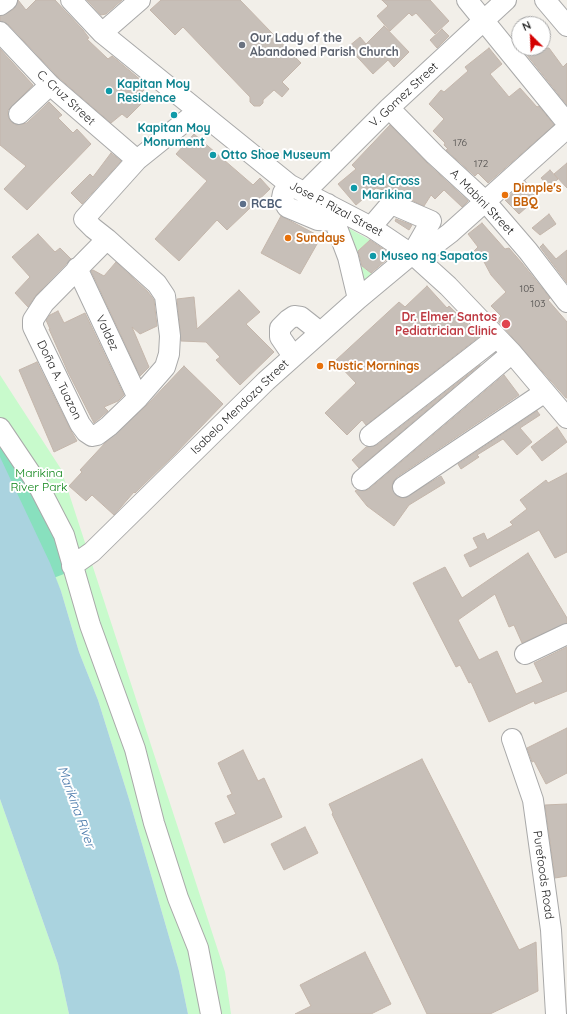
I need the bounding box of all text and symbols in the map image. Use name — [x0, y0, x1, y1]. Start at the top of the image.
north arrow — [511, 16, 551, 56]
text: N — [520, 18, 533, 34]
place label: Our Lady of the Abandoned Parish Church — [250, 31, 399, 59]
marker: Our Lady of the Abandoned Parish Church — [237, 40, 247, 50]
street label: V. Gomez Street — [367, 60, 441, 130]
street label: C. Cruz Street — [34, 67, 98, 129]
place label: Kapitan Moy Residence — [117, 77, 190, 105]
marker: Kapitan Moy Residence — [104, 86, 114, 96]
marker: Kapitan Moy Monument — [169, 110, 179, 120]
place label: Kapitan Moy Monument — [137, 121, 211, 149]
house number: 176 — [453, 137, 467, 149]
place label: Otto Shoe Museum — [221, 148, 331, 162]
marker: Otto Shoe Museum — [208, 150, 218, 160]
house number: 172 — [474, 158, 488, 170]
street label: A. Mabini Street — [447, 166, 517, 238]
place label: Red Cross Marikina — [362, 174, 420, 202]
street label: Jose P. Rizal Street — [287, 178, 385, 240]
place label: Dimple's BBQ — [513, 181, 562, 209]
marker: Red Cross Marikina — [349, 183, 359, 193]
marker: Dimple's BBQ — [500, 190, 510, 200]
place label: RCBC — [251, 197, 282, 211]
marker: RCBC — [238, 199, 248, 209]
place label: Sundays — [296, 231, 345, 245]
marker: Sundays — [283, 233, 293, 243]
place label: Museo ng Sapatos — [381, 249, 488, 263]
marker: Museo ng Sapatos — [368, 251, 378, 261]
house number: 105 — [519, 283, 535, 295]
house number: 103 — [531, 298, 545, 310]
place label: Dr. Elmer Santos Pediatrician Clinic — [395, 310, 497, 338]
street label: Valdez — [93, 313, 121, 353]
marker: Dr. Elmer Santos Pediatrician Clinic — [500, 318, 512, 330]
street label: Doña A. Tuazon — [34, 338, 84, 422]
street label: Isabelo Mendoza Street — [188, 357, 292, 457]
place label: Rustic Mornings — [328, 359, 419, 373]
marker: Rustic Mornings — [315, 361, 325, 371]
park label: Marikina River Park — [11, 466, 67, 494]
water label: Marikina River — [54, 764, 98, 850]
street label: Purefoods Road — [530, 830, 556, 920]

